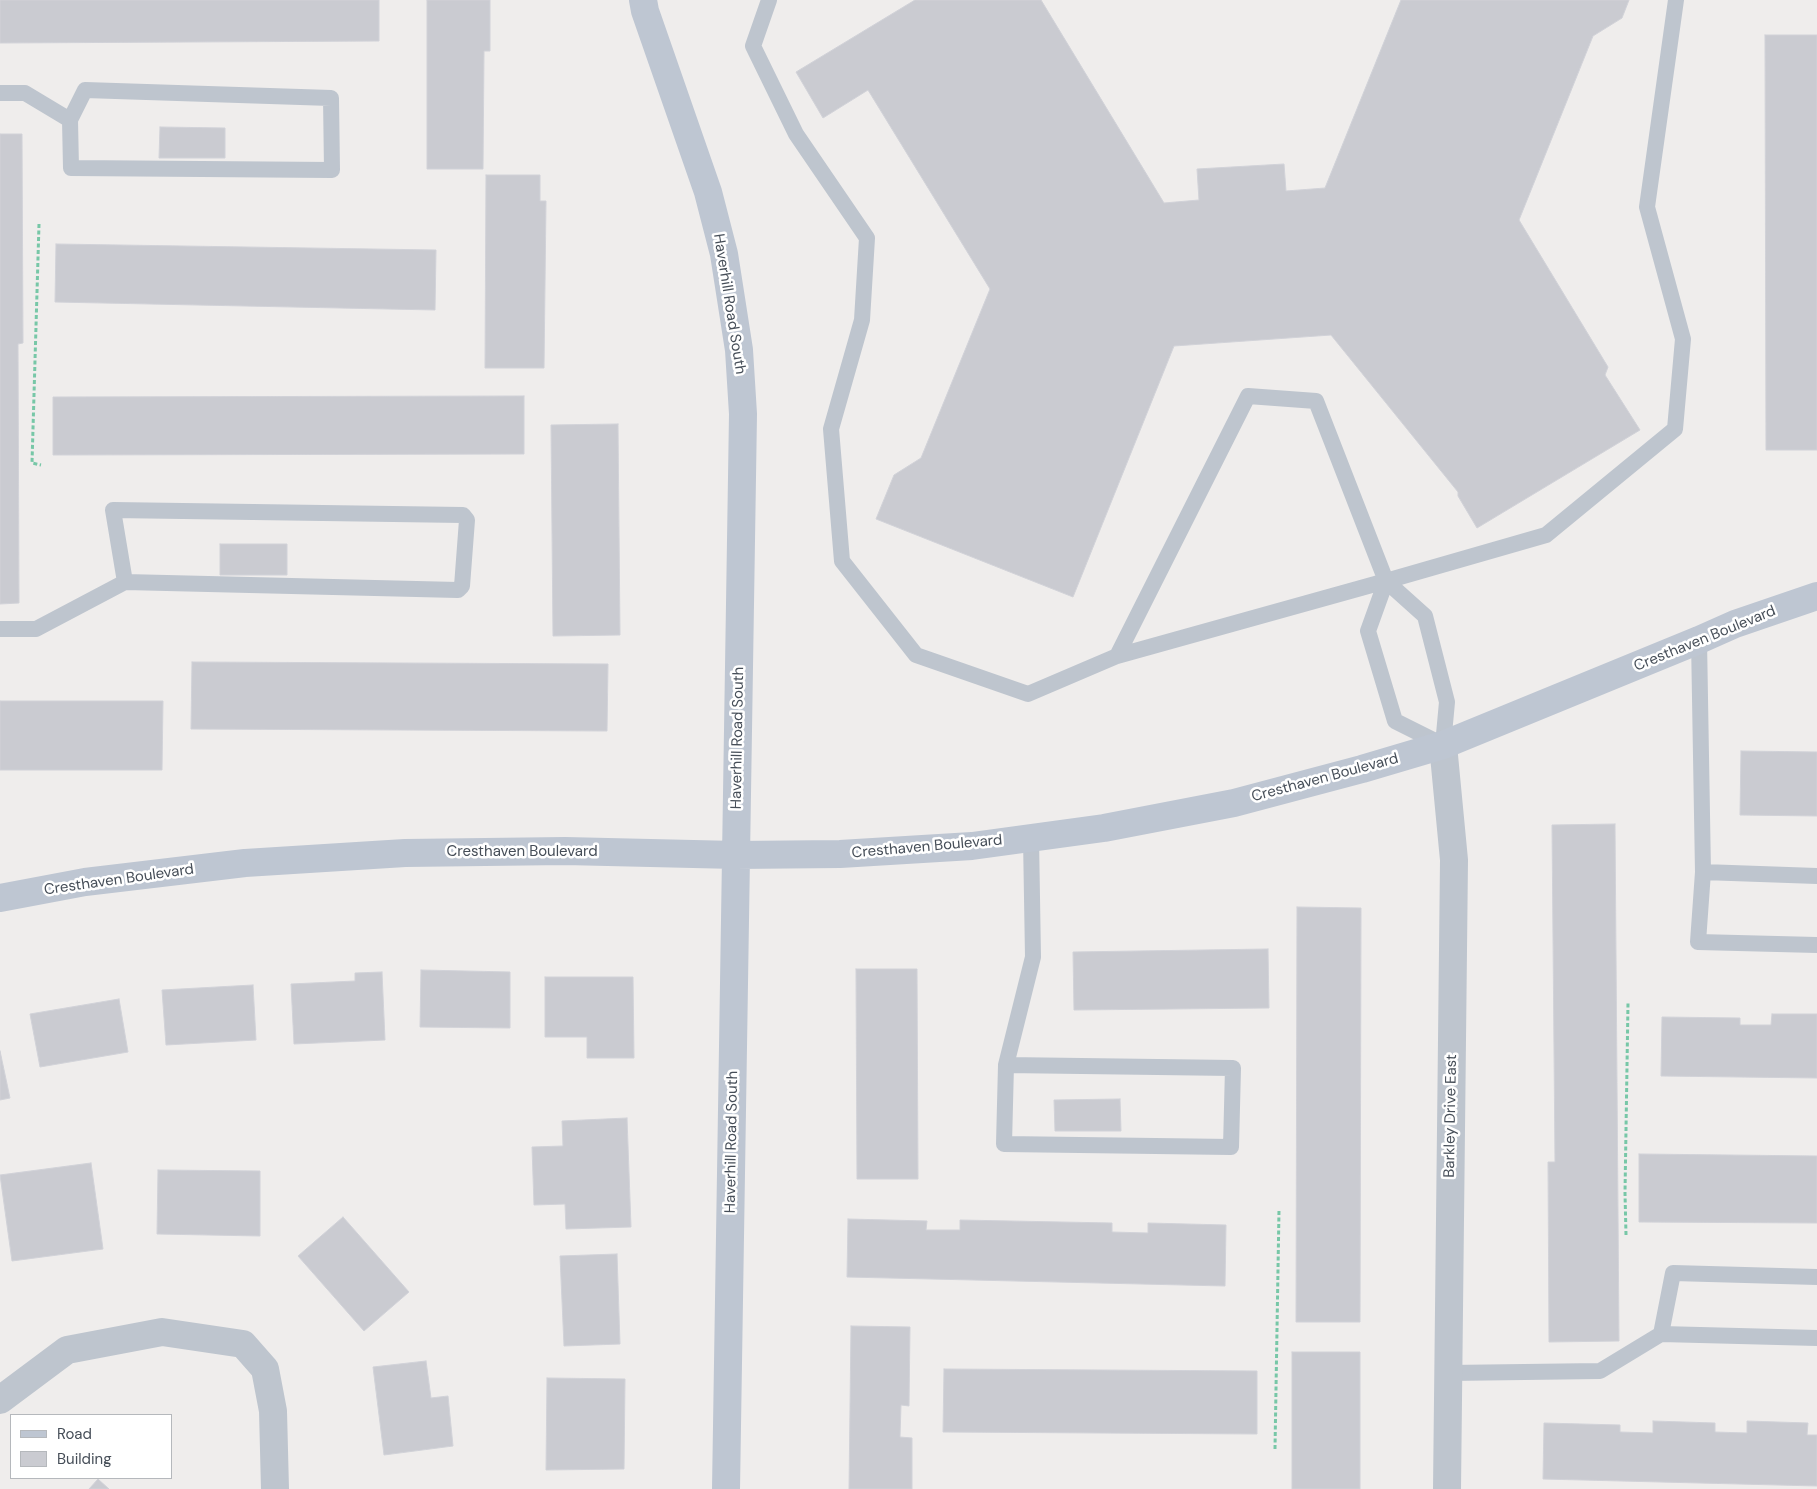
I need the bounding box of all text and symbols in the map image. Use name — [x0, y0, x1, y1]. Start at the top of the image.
street label: Haverhill Road South — [709, 232, 749, 376]
street label: Cresthaven Boulevard — [1632, 602, 1778, 676]
street label: Haverhill Road South — [728, 667, 748, 809]
street label: Cresthaven Boulevard — [1250, 750, 1400, 806]
street label: Cresthaven Boulevard — [851, 831, 1003, 863]
street label: Cresthaven Boulevard — [446, 843, 598, 861]
street label: Cresthaven Boulevard — [43, 861, 195, 899]
street label: Barkley Drive East — [1441, 1054, 1461, 1178]
street label: Haverhill Road South — [722, 1071, 742, 1213]
legend — [10, 1414, 172, 1479]
text: Road — [57, 1424, 92, 1444]
text: Building — [57, 1449, 112, 1469]

